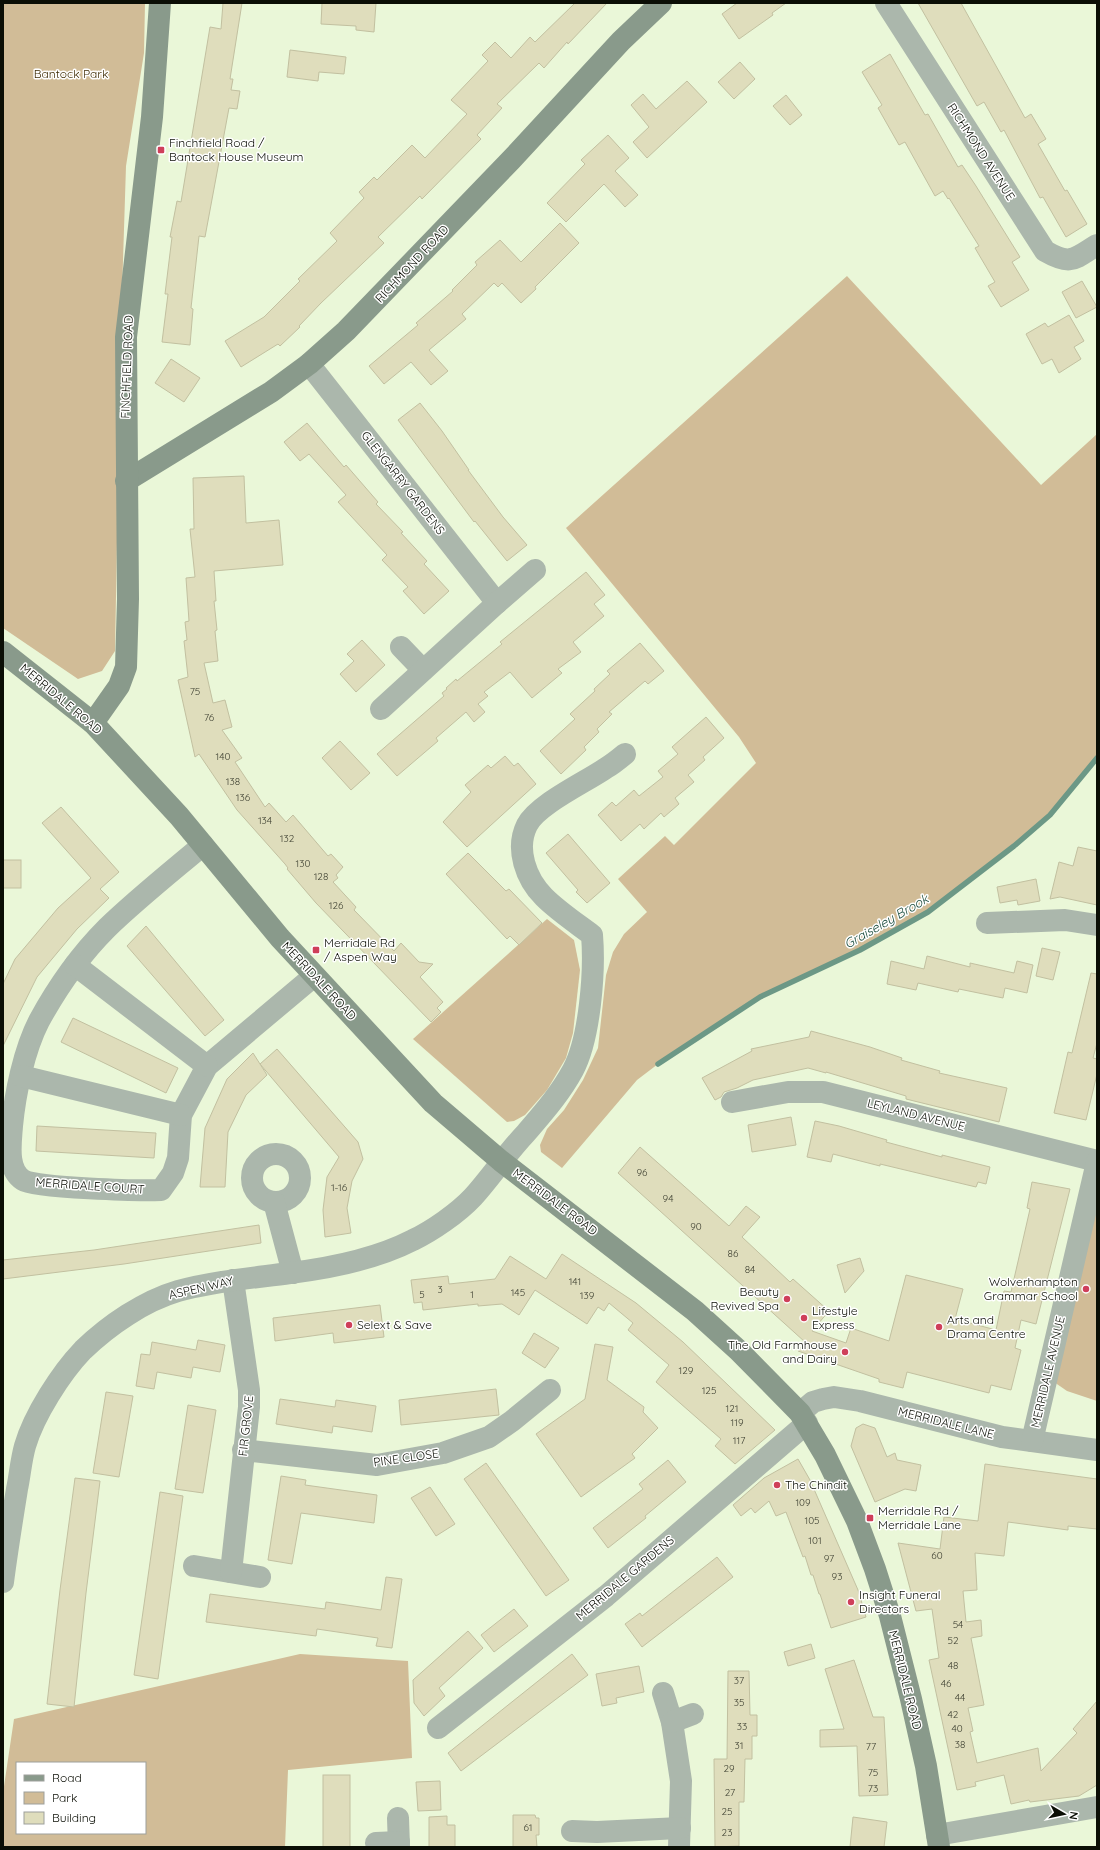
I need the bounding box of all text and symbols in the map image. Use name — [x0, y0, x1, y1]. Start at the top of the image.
park label: Bantock Park — [34, 66, 108, 81]
street label: RICHMOND AVENUE — [944, 100, 1019, 203]
place label: Finchfield Road / Bantock House Museum — [169, 135, 304, 164]
marker: Finchfield Road / Bantock House Museum — [156, 145, 166, 155]
street label: RICHMOND ROAD — [372, 221, 452, 306]
street label: FINCHFIELD ROAD — [117, 315, 136, 419]
street label: GLENGARRY GARDENS — [358, 428, 449, 538]
street label: MERRIDALE ROAD — [17, 660, 106, 737]
house number: 75 — [190, 685, 200, 698]
house number: 76 — [204, 711, 215, 724]
house number: 140 — [216, 750, 230, 763]
house number: 138 — [226, 775, 240, 788]
house number: 136 — [236, 791, 251, 804]
house number: 134 — [258, 814, 272, 827]
house number: 132 — [280, 832, 295, 845]
house number: 130 — [296, 857, 310, 870]
house number: 128 — [314, 870, 328, 883]
water label: Graiseley Brook — [841, 890, 932, 952]
house number: 126 — [329, 899, 344, 912]
place label: Merridale Rd / Aspen Way — [324, 935, 397, 964]
street label: MERRIDALE ROAD — [279, 938, 360, 1023]
marker: Merridale Rd / Aspen Way — [311, 945, 321, 955]
street label: LEYLAND AVENUE — [866, 1095, 967, 1134]
street label: MERRIDALE ROAD — [510, 1165, 601, 1239]
house number: 96 — [637, 1166, 648, 1179]
street label: MERRIDALE COURT — [35, 1174, 145, 1197]
house number: 1-16 — [331, 1181, 348, 1194]
house number: 94 — [663, 1192, 673, 1205]
house number: 90 — [690, 1220, 702, 1233]
house number: 86 — [728, 1247, 739, 1260]
house number: 84 — [745, 1263, 755, 1276]
street label: ASPEN WAY — [167, 1273, 235, 1302]
place label: Wolverhampton Grammar School — [984, 1274, 1078, 1303]
house number: 141 — [569, 1275, 581, 1288]
house number: 3 — [437, 1283, 443, 1296]
place label: Beauty Revived Spa — [710, 1284, 779, 1313]
marker: Wolverhampton Grammar School — [1081, 1284, 1091, 1294]
house number: 145 — [511, 1286, 525, 1299]
house number: 5 — [419, 1288, 425, 1301]
house number: 1 — [470, 1288, 474, 1301]
house number: 139 — [580, 1289, 595, 1302]
marker: Beauty Revived Spa — [782, 1294, 792, 1304]
place label: Lifestyle Express — [812, 1303, 858, 1332]
place label: Arts and Drama Centre — [947, 1312, 1026, 1341]
marker: Lifestyle Express — [799, 1313, 809, 1323]
street label: MERRIDALE AVENUE — [1027, 1314, 1068, 1429]
place label: Selext & Save — [357, 1317, 432, 1332]
marker: Selext & Save — [344, 1320, 354, 1330]
marker: Arts and Drama Centre — [934, 1322, 944, 1332]
place label: The Old Farmhouse and Dairy — [728, 1337, 837, 1366]
marker: The Old Farmhouse and Dairy — [840, 1347, 850, 1357]
house number: 129 — [679, 1364, 694, 1377]
house number: 125 — [702, 1384, 716, 1397]
street label: FIR GROVE — [235, 1395, 256, 1457]
house number: 121 — [726, 1402, 738, 1415]
street label: MERRIDALE LANE — [897, 1403, 996, 1442]
house number: 119 — [731, 1416, 744, 1429]
house number: 117 — [733, 1434, 745, 1447]
street label: PINE CLOSE — [372, 1445, 440, 1470]
place label: The Chindit — [785, 1477, 847, 1492]
marker: The Chindit — [772, 1480, 782, 1490]
house number: 109 — [795, 1496, 811, 1509]
place label: Merridale Rd / Merridale Lane — [878, 1503, 961, 1532]
marker: Merridale Rd / Merridale Lane — [865, 1513, 875, 1523]
house number: 105 — [804, 1514, 820, 1527]
street label: MERRIDALE GARDENS — [572, 1532, 677, 1623]
house number: 101 — [808, 1534, 822, 1547]
house number: 60 — [931, 1549, 943, 1562]
house number: 97 — [824, 1552, 834, 1565]
house number: 93 — [832, 1570, 842, 1583]
place label: Insight Funeral Directors — [859, 1587, 940, 1616]
marker: Insight Funeral Directors — [846, 1597, 856, 1607]
house number: 54 — [953, 1618, 963, 1631]
street label: MERRIDALE ROAD — [886, 1629, 925, 1732]
house number: 52 — [948, 1634, 959, 1647]
house number: 48 — [948, 1659, 958, 1672]
house number: 37 — [734, 1674, 744, 1687]
house number: 46 — [941, 1677, 952, 1690]
house number: 44 — [955, 1691, 965, 1704]
house number: 35 — [734, 1696, 744, 1709]
house number: 42 — [948, 1708, 959, 1721]
house number: 33 — [737, 1720, 747, 1733]
house number: 40 — [951, 1722, 963, 1735]
house number: 38 — [955, 1738, 965, 1751]
house number: 31 — [735, 1739, 743, 1752]
house number: 77 — [866, 1740, 876, 1753]
legend — [16, 1762, 146, 1834]
house number: 29 — [723, 1762, 735, 1775]
house number: 75 — [868, 1766, 878, 1779]
text: Road — [52, 1770, 82, 1785]
house number: 73 — [868, 1782, 878, 1795]
house number: 27 — [725, 1786, 735, 1799]
text: Park — [52, 1790, 77, 1805]
north arrow — [1044, 1794, 1084, 1834]
house number: 25 — [722, 1805, 733, 1818]
text: Building — [52, 1810, 96, 1825]
text: N — [1066, 1810, 1081, 1821]
house number: 61 — [523, 1821, 533, 1834]
house number: 23 — [722, 1826, 732, 1839]

